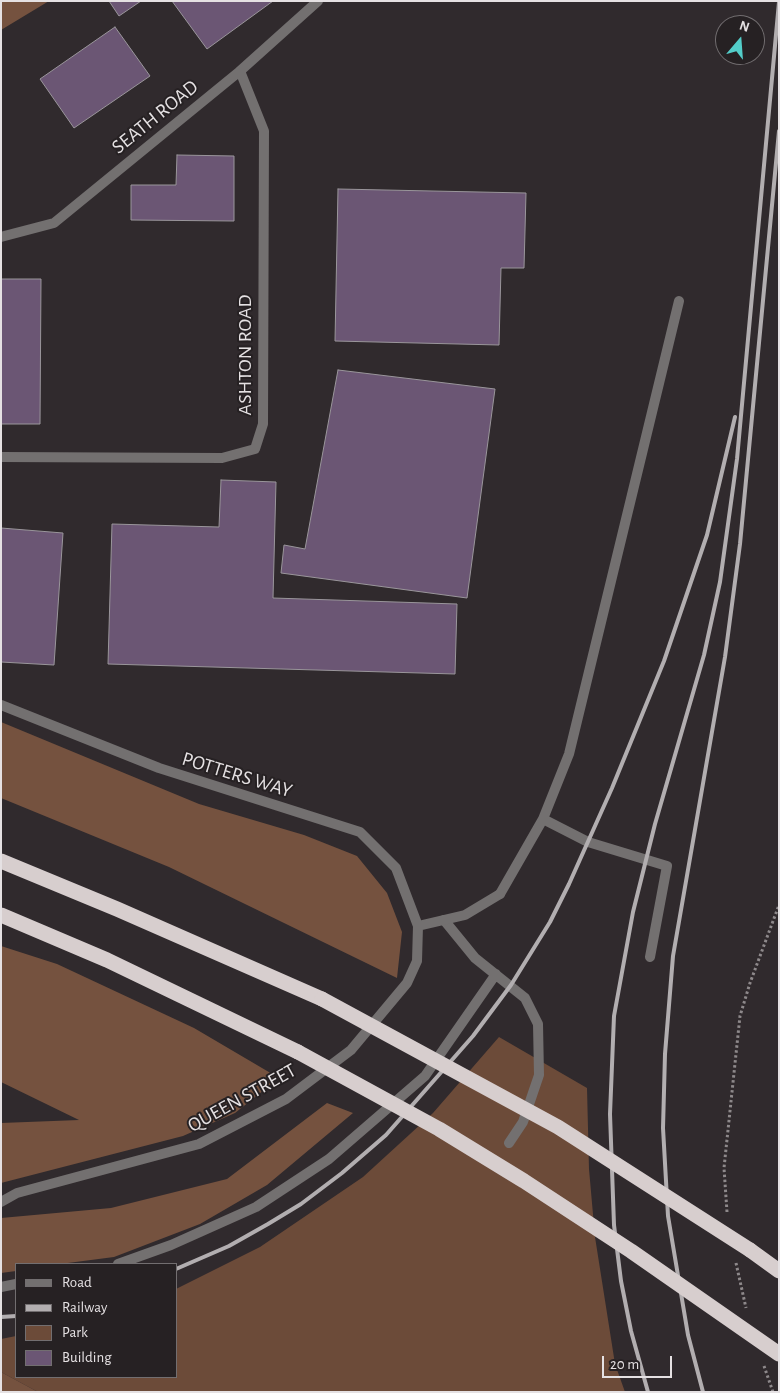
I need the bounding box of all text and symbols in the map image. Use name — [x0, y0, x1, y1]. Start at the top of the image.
north arrow — [715, 15, 765, 65]
text: N — [738, 19, 751, 35]
street label: SEATH ROAD — [107, 75, 203, 159]
street label: ASHTON ROAD — [233, 295, 257, 415]
street label: POTTERS WAY — [179, 747, 295, 803]
street label: QUEEN STREET — [183, 1058, 301, 1138]
legend — [15, 1263, 178, 1378]
text: Road — [62, 1275, 92, 1290]
text: Railway — [62, 1300, 107, 1315]
text: Park — [62, 1325, 88, 1340]
scale bar — [605, 1346, 675, 1378]
text: Building — [62, 1350, 112, 1365]
text: 20 m — [610, 1357, 639, 1372]

